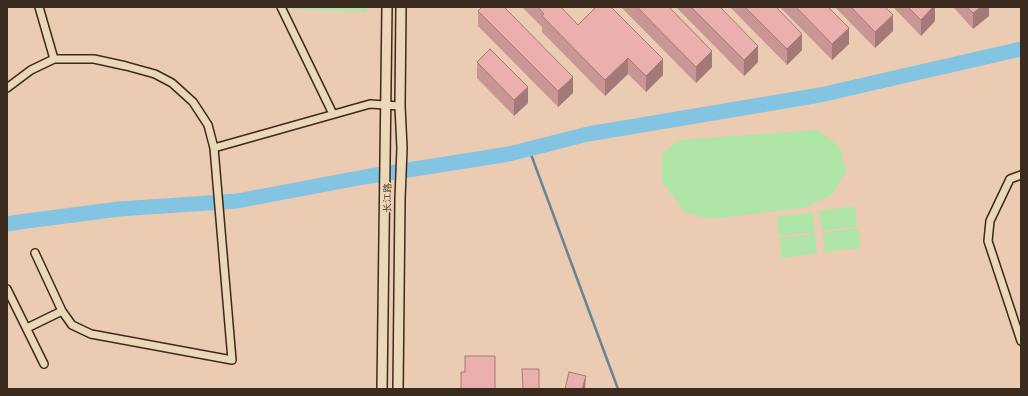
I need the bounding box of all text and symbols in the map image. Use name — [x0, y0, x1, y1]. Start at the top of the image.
street label: 长江路 — [383, 183, 395, 213]

